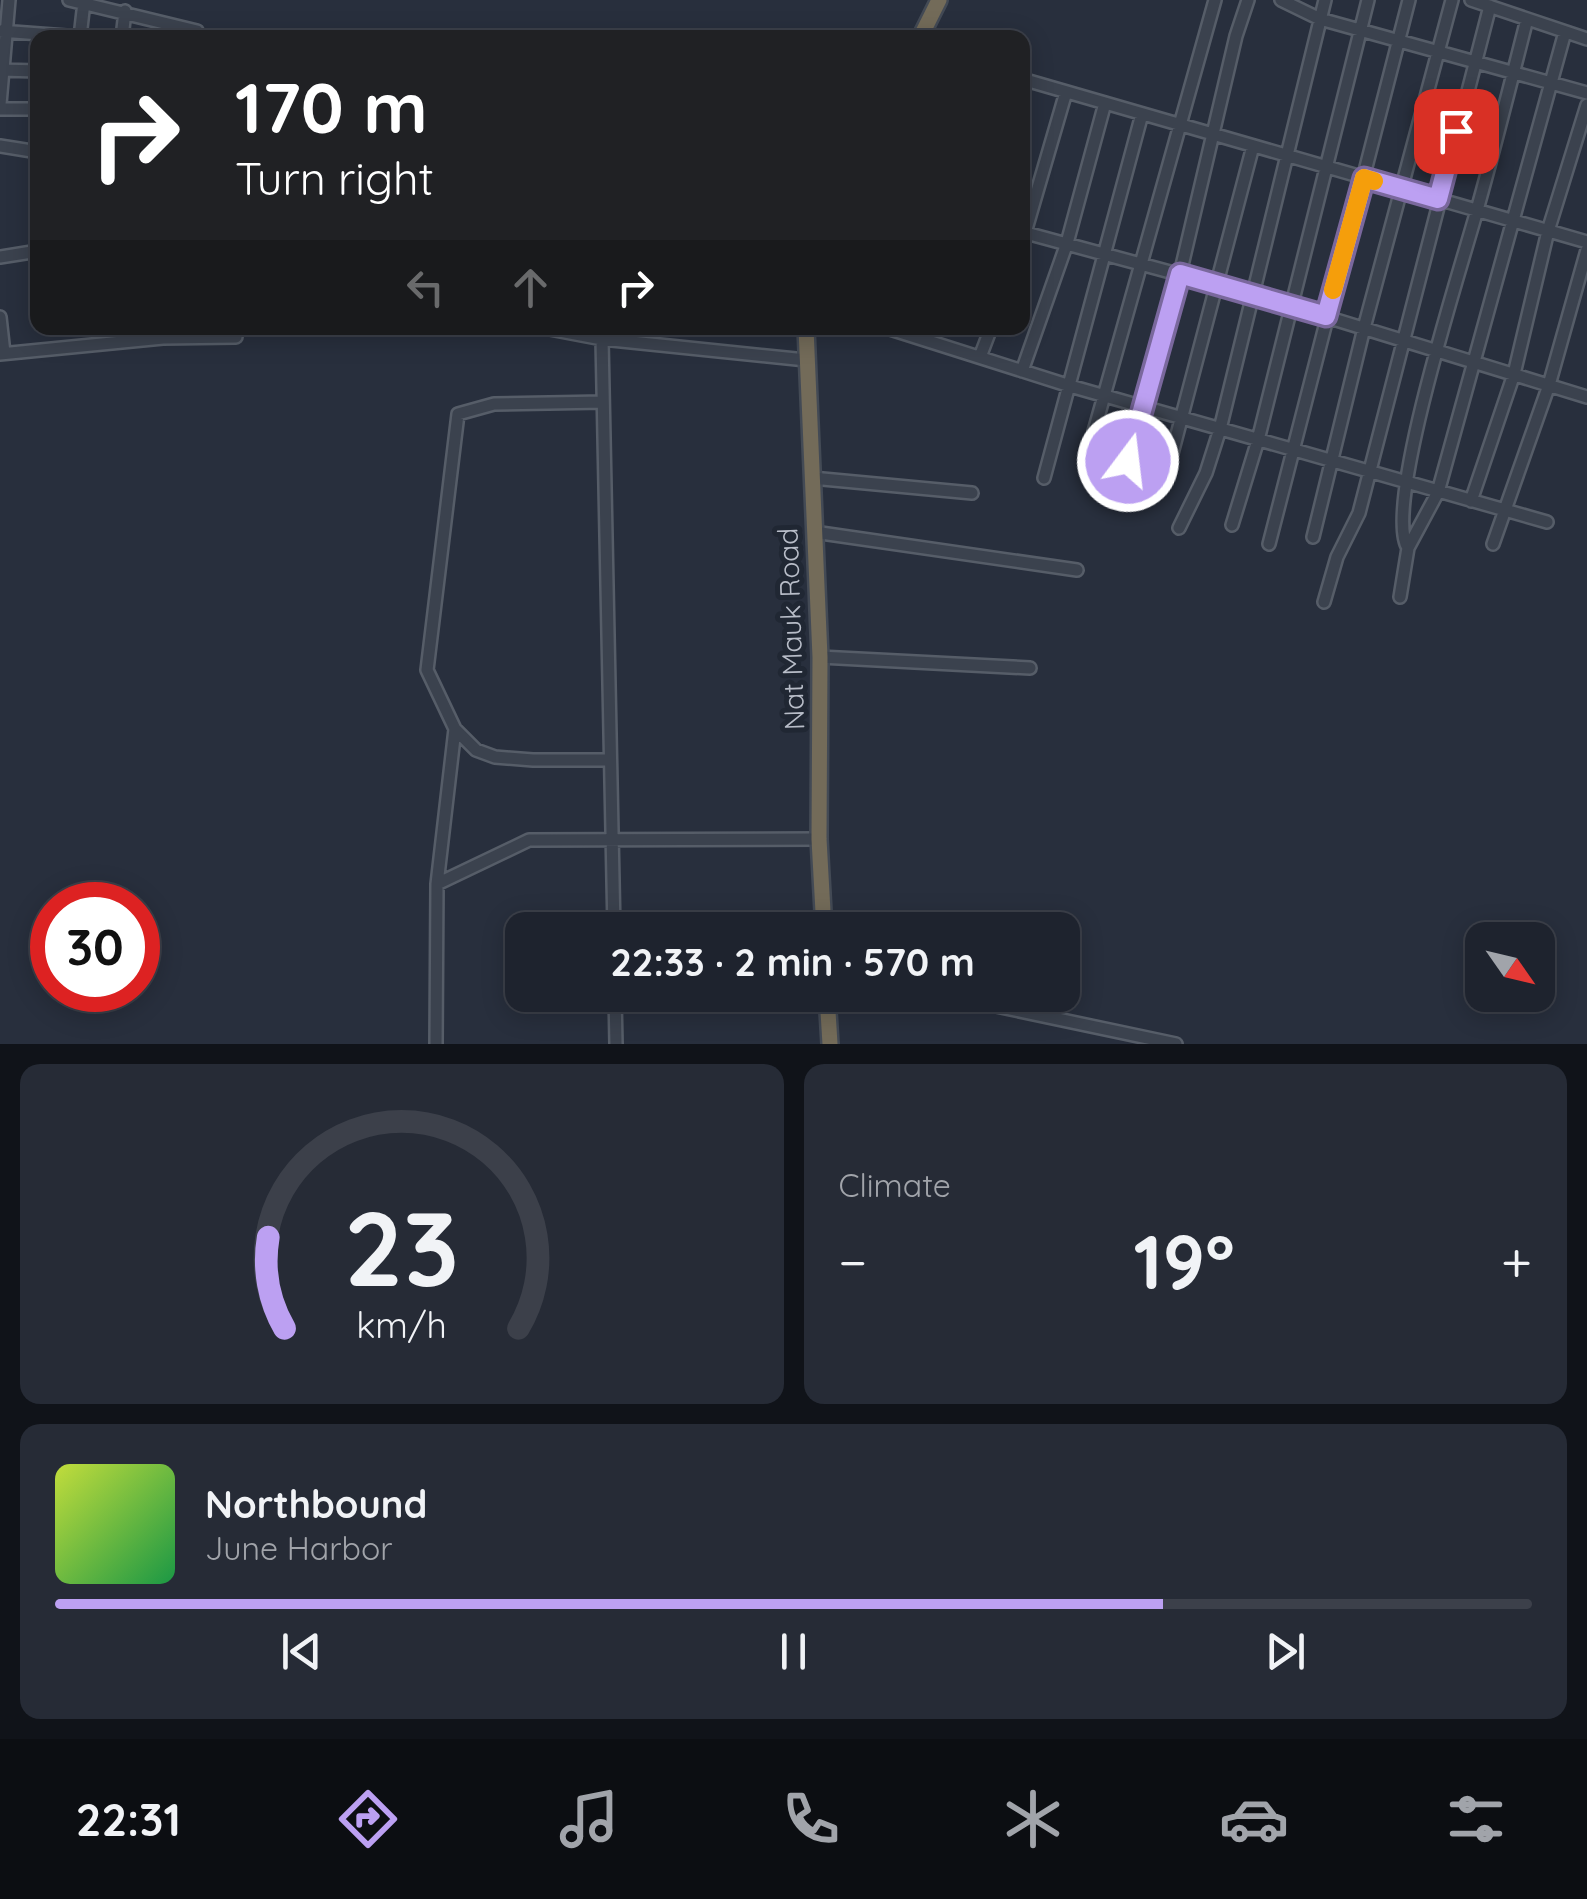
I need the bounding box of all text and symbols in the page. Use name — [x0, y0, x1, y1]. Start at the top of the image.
text: 170 m — [235, 63, 428, 151]
icon: right — [70, 70, 200, 200]
pin — [1414, 89, 1499, 174]
icon: arrive — [1429, 104, 1484, 159]
text: Turn right — [235, 150, 434, 206]
icon: left — [398, 260, 453, 315]
icon: ahead — [503, 260, 558, 315]
icon: right — [608, 260, 663, 315]
position arrow — [1076, 409, 1180, 513]
street label: Nat Mauk Road — [769, 527, 812, 731]
speed limit sign: 30 — [30, 882, 160, 1012]
north arrow — [1465, 922, 1555, 1012]
map controls — [1465, 922, 1555, 1012]
text: 22:33 · 2 min · 570 m — [610, 938, 975, 986]
text: Climate — [839, 1165, 951, 1205]
text: 23 — [344, 1182, 459, 1312]
text: 19° — [1133, 1214, 1235, 1308]
text: − — [839, 1227, 867, 1296]
text: + — [1501, 1227, 1532, 1296]
text: km/h — [356, 1302, 447, 1347]
text: Northbound — [205, 1480, 427, 1528]
text: June Harbor — [205, 1528, 393, 1568]
icon: previous — [274, 1624, 329, 1679]
icon: pause — [766, 1624, 821, 1679]
icon: next — [1258, 1624, 1313, 1679]
icon: directions — [333, 1784, 403, 1854]
icon: music — [554, 1784, 624, 1854]
icon: phone — [776, 1784, 846, 1854]
icon: climate — [998, 1784, 1068, 1854]
icon: car — [1219, 1784, 1289, 1854]
icon: filters — [1441, 1784, 1511, 1854]
text: 22:31 — [76, 1791, 181, 1847]

